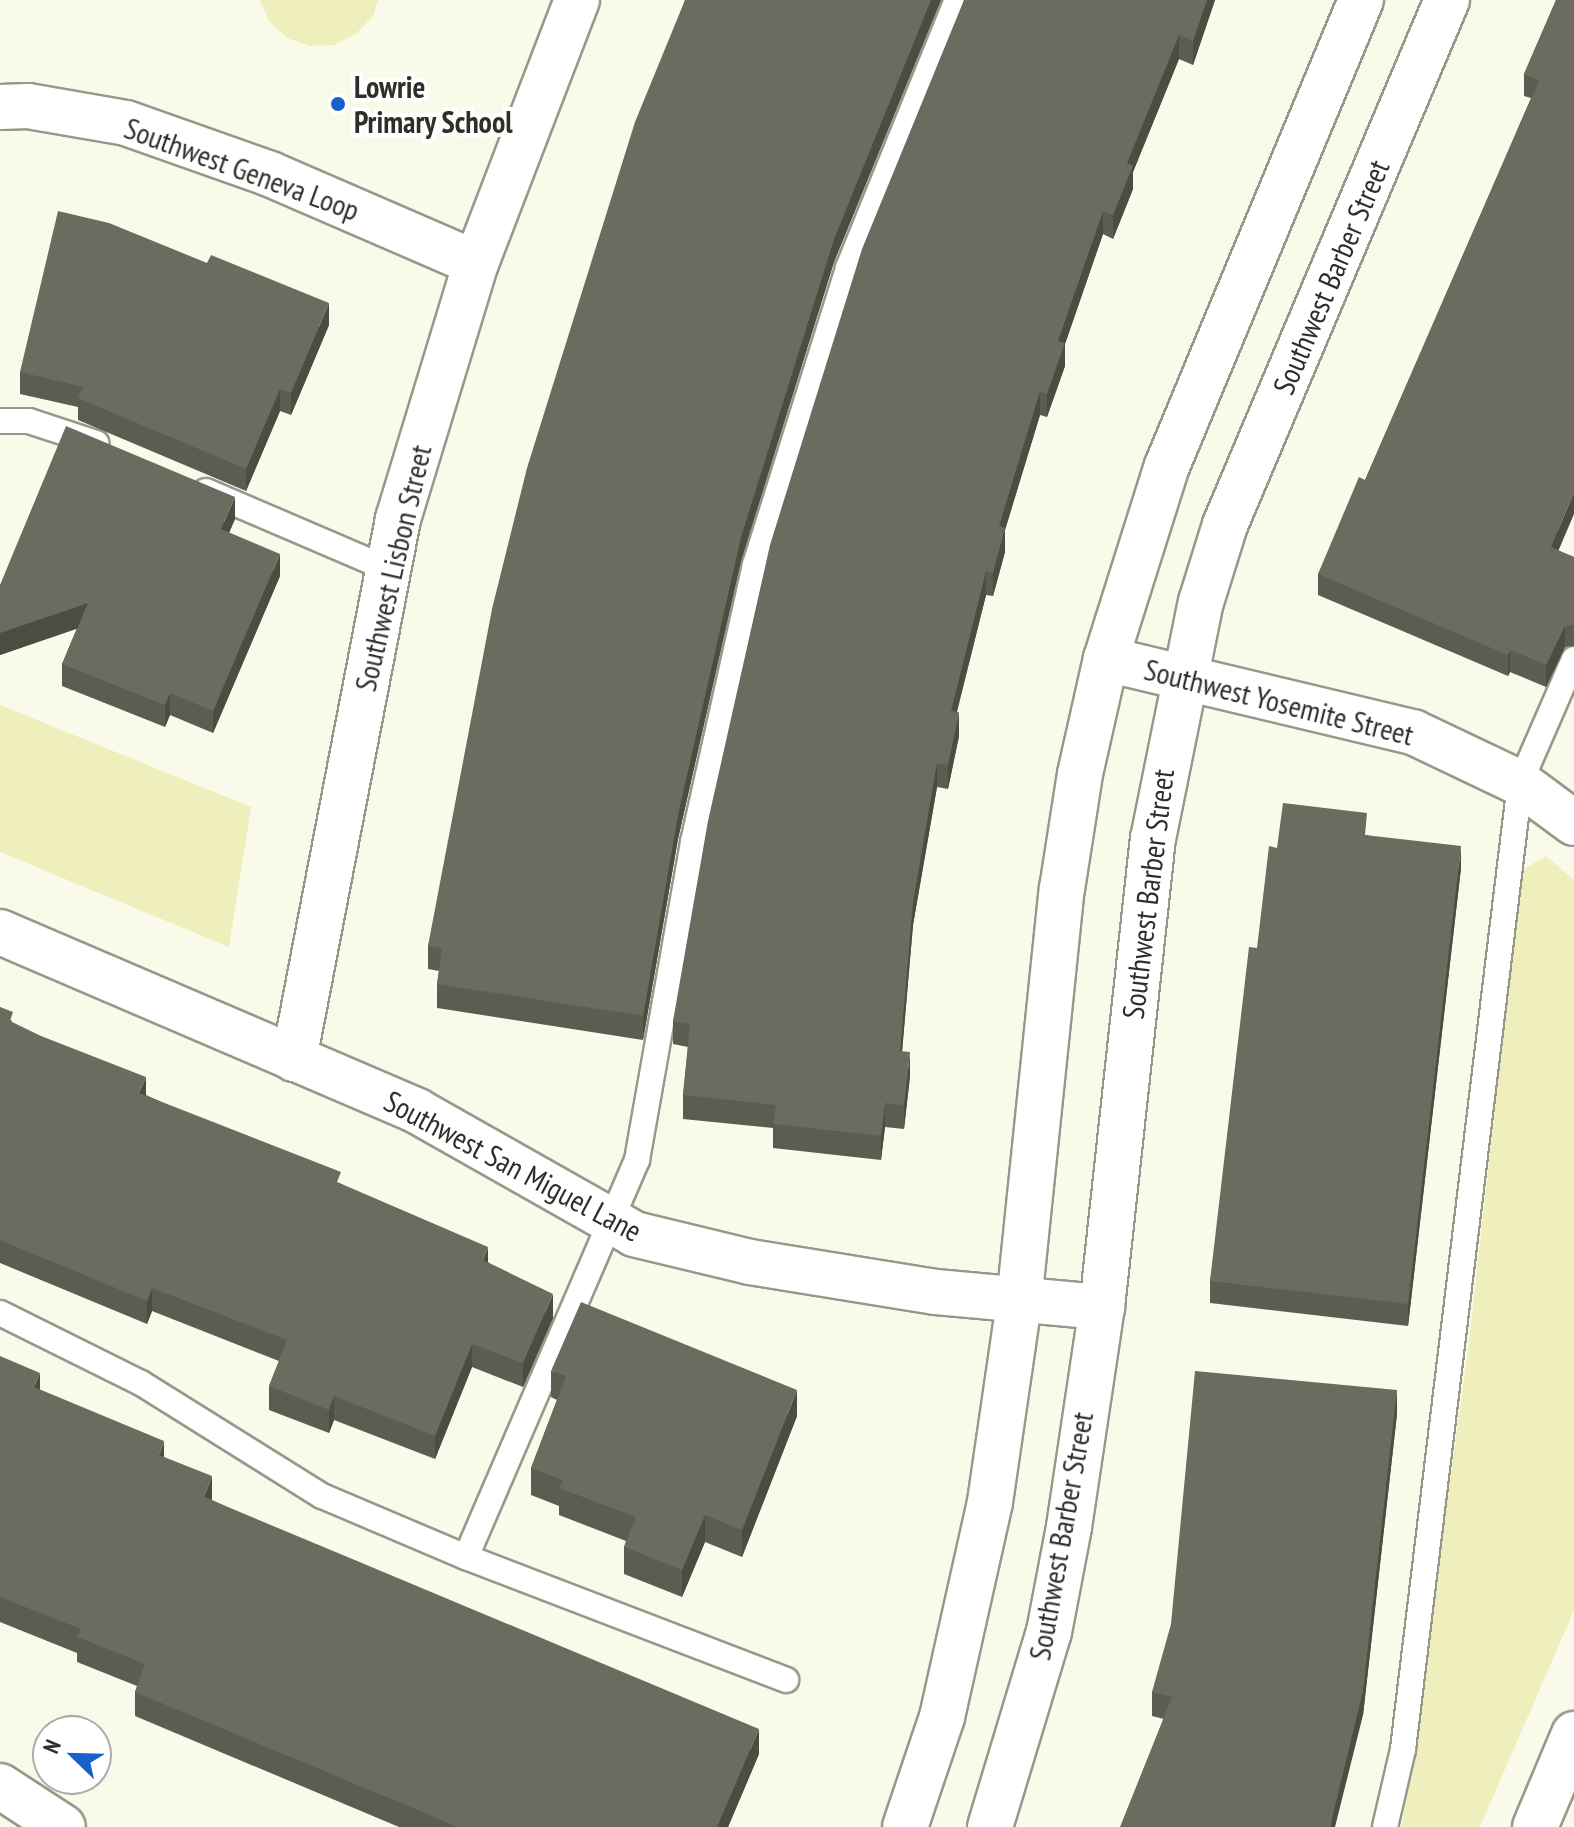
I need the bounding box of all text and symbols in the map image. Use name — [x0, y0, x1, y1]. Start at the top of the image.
place label: Lowrie Primary School — [354, 69, 514, 140]
marker: Lowrie Primary School — [329, 95, 347, 113]
street label: Southwest Geneva Loop — [120, 110, 364, 228]
street label: Southwest Barber Street — [1265, 154, 1397, 400]
street label: Southwest Lisbon Street — [347, 441, 439, 695]
street label: Southwest Yosemite Street — [1140, 651, 1418, 753]
street label: Southwest Barber Street — [1115, 767, 1181, 1021]
street label: Southwest San Miguel Lane — [378, 1083, 648, 1249]
street label: Southwest Barber Street — [1021, 1409, 1101, 1663]
north arrow — [32, 1715, 112, 1795]
text: N — [37, 1735, 67, 1757]

